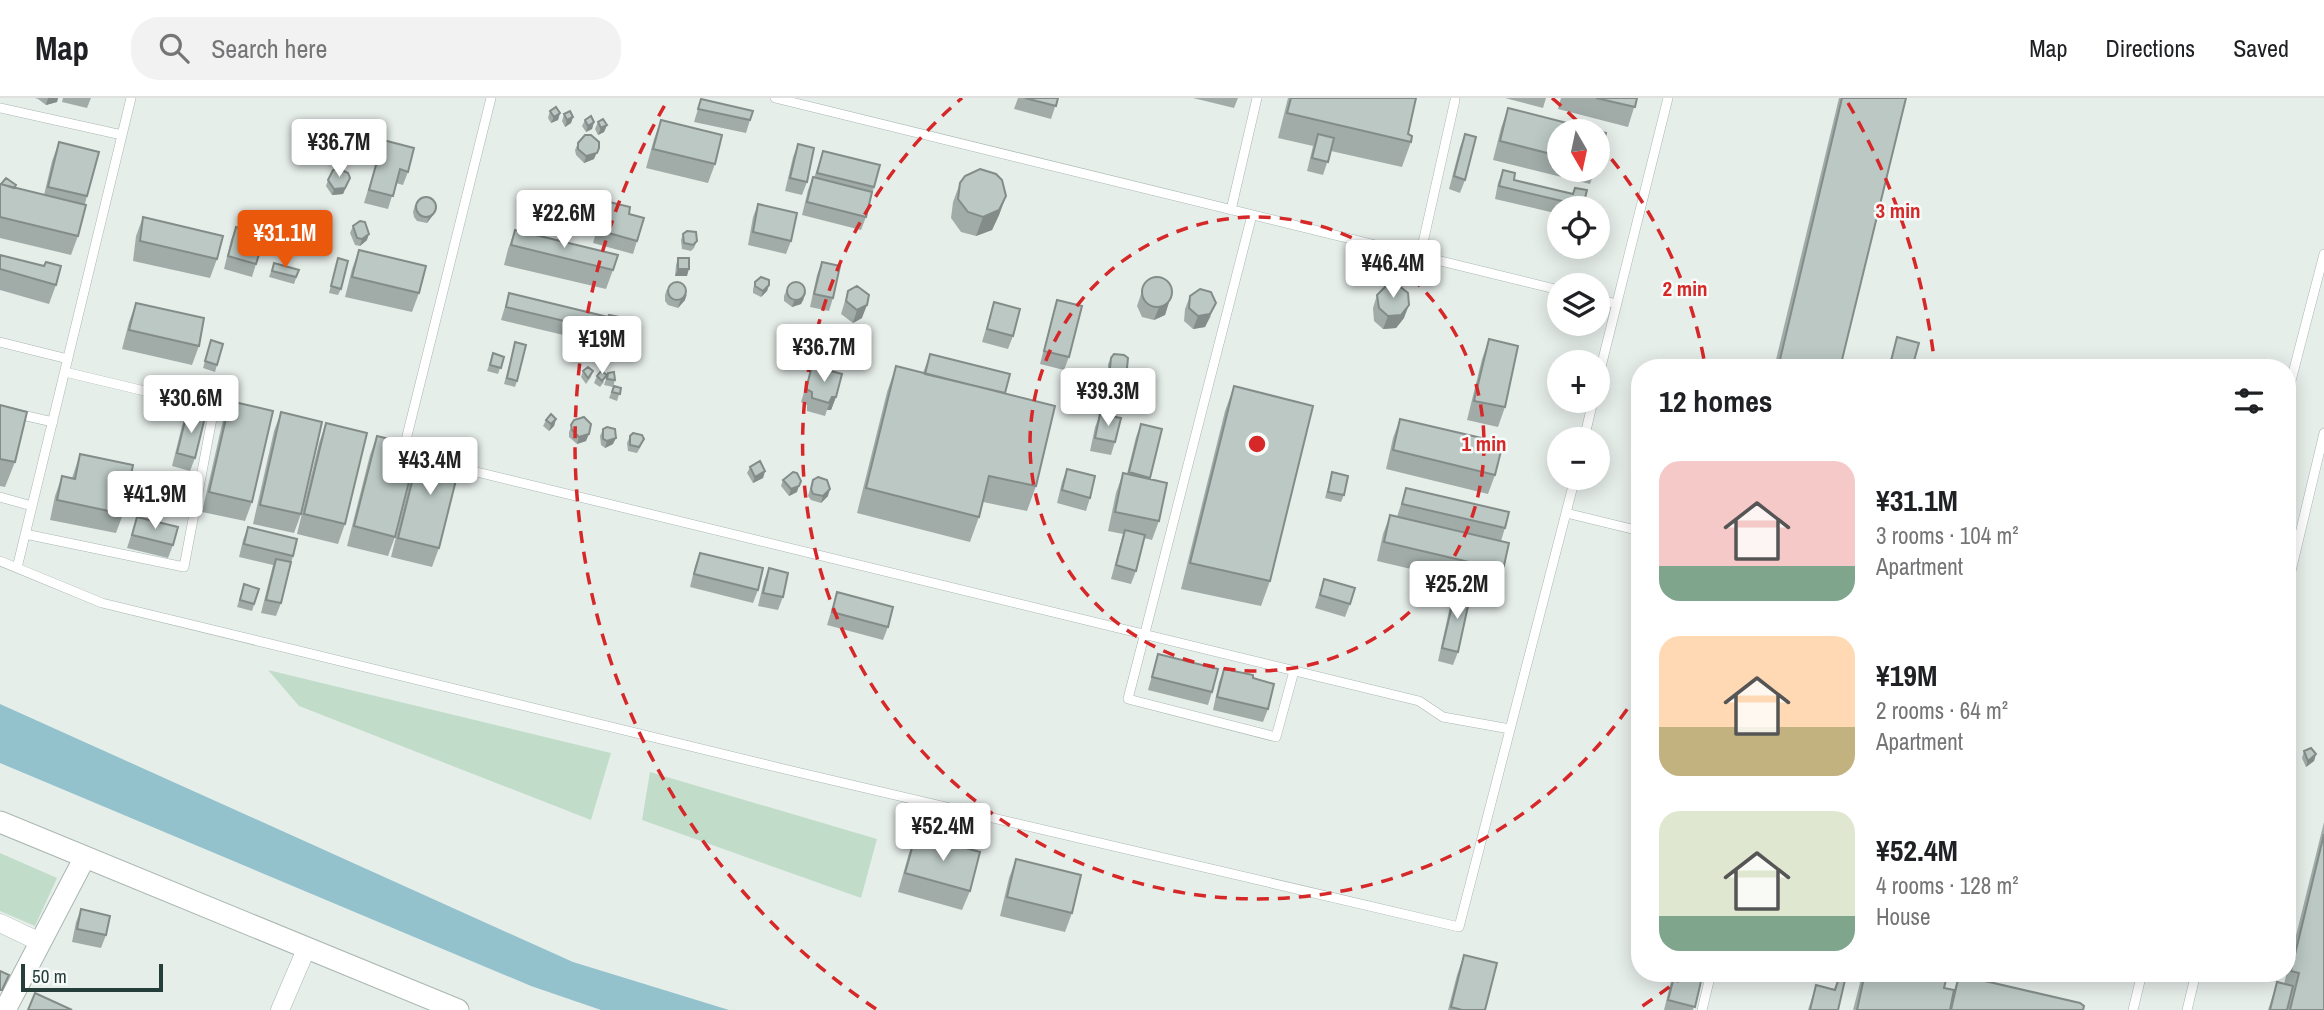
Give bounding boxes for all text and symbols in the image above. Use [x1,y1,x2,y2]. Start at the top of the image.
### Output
search box [131,17,621,80]
text: Map [35,26,89,70]
icon: search [155,29,193,67]
text: Search here [211,31,327,66]
text: Map [2029,32,2067,64]
text: Directions [2105,32,2195,64]
text: Saved [2233,32,2289,64]
north arrow [1547,119,1610,182]
map controls [1547,119,1610,490]
pin: ¥36.7M [282,120,396,179]
text: ¥36.7M [308,126,370,157]
pin: ¥22.6M [507,190,621,250]
button: locate [1547,196,1610,259]
text: 3 min [1876,196,1920,225]
text: ¥22.6M [533,197,595,228]
pin: ¥31.1M [228,211,342,270]
text: ¥31.1M [254,217,316,248]
pin: ¥46.4M [1336,240,1450,300]
text: ¥46.4M [1362,247,1424,278]
button: layers [1547,273,1610,336]
text: 2 min [1663,274,1707,303]
pin: ¥19M [561,316,643,376]
text: ¥19M [578,323,626,354]
pin: ¥36.7M [767,324,881,384]
text: ¥36.7M [793,331,855,362]
button: + [1547,350,1610,413]
pin: ¥39.3M [1051,368,1165,428]
text: ¥39.3M [1077,375,1139,406]
pin: ¥30.6M [134,376,248,435]
text: 12 homes [1659,381,1773,421]
text: ¥30.6M [160,382,222,413]
icon: filters [2230,382,2268,420]
button: − [1547,427,1610,490]
text: 1 min [1462,429,1506,458]
centre of rings [1245,432,1269,456]
pin: ¥43.4M [373,438,487,497]
text: ¥43.4M [399,444,461,475]
pin: ¥41.9M [98,472,212,531]
text: ¥41.9M [124,478,186,509]
text: ¥31.1M [1876,480,1958,520]
icon: home [1715,489,1799,573]
text: 3 rooms · 104 m² [1876,520,2019,551]
text: Apartment [1876,551,1963,582]
pin: ¥25.2M [1400,561,1514,621]
text: ¥25.2M [1426,568,1488,599]
text: ¥19M [1876,655,1938,695]
icon: home [1715,664,1799,748]
text: 2 rooms · 64 m² [1876,695,2008,726]
text: Apartment [1876,726,1963,757]
pin: ¥52.4M [886,804,1000,863]
text: ¥52.4M [912,810,974,841]
text: ¥52.4M [1876,830,1958,870]
icon: home [1715,839,1799,923]
text: 4 rooms · 128 m² [1876,870,2019,901]
text: House [1876,901,1931,932]
scale bar [21,961,163,993]
text: 50 m [32,963,67,989]

